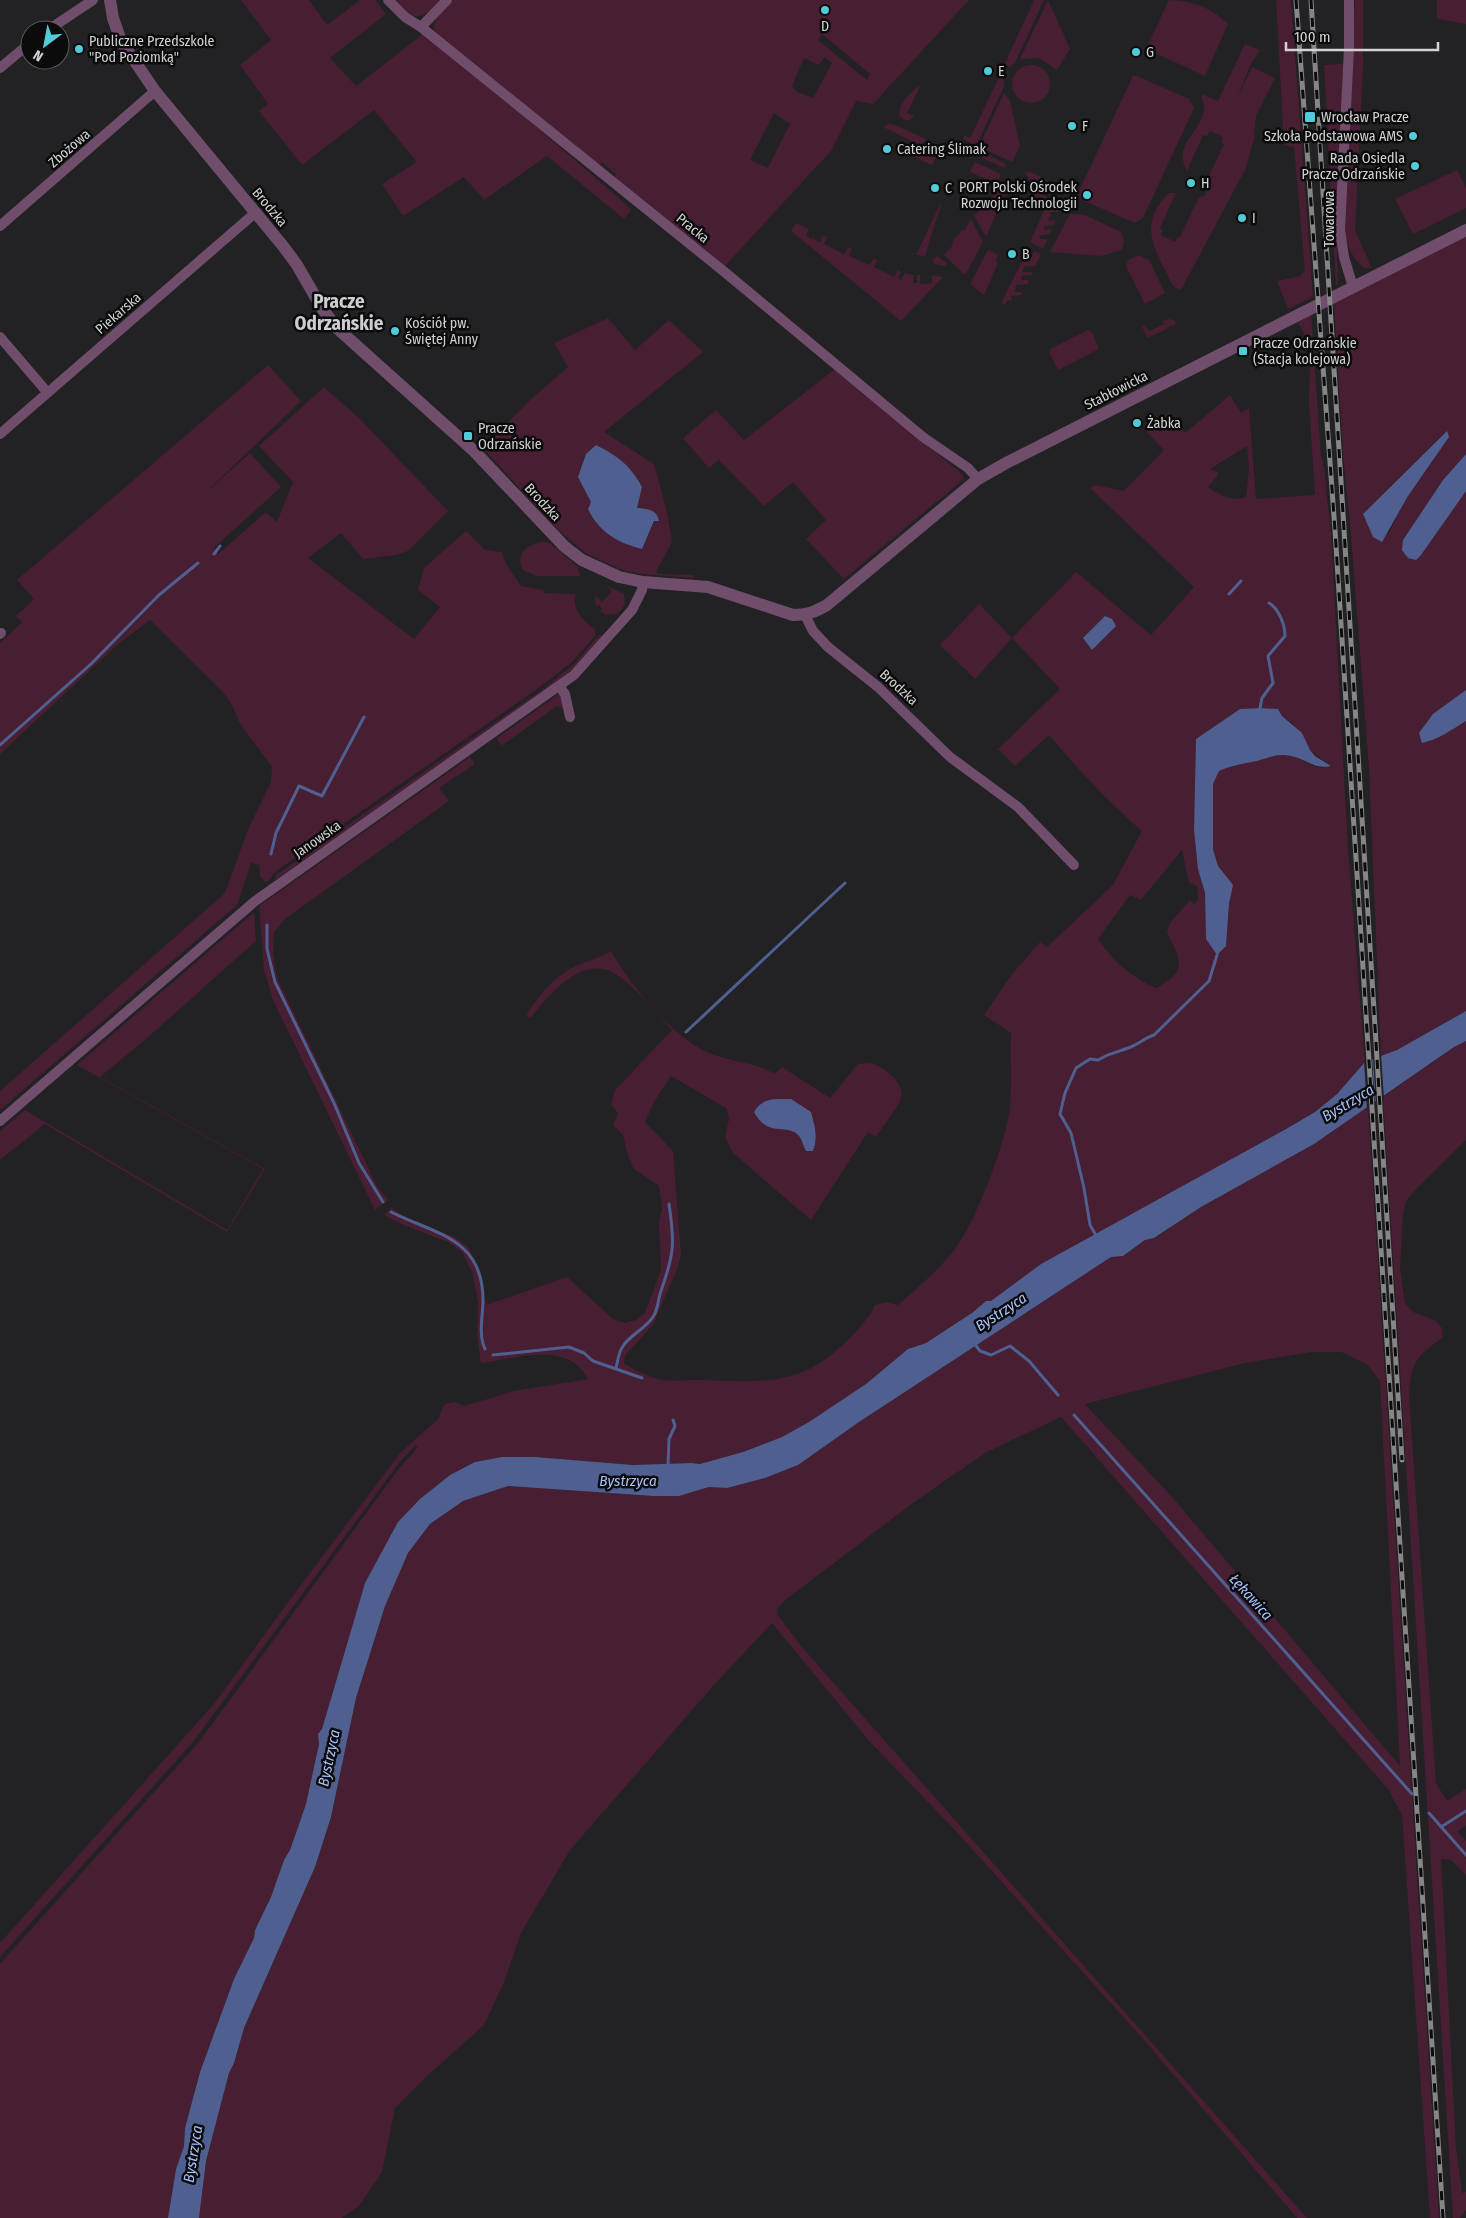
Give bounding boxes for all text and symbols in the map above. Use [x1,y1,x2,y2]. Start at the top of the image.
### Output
marker: D [819,4,831,16]
place label: D [821,18,829,35]
north arrow [20,20,70,70]
scale bar [1286,20,1438,52]
text: 100 m [1294,28,1331,46]
place label: Publiczne Przedszkole "Pod Poziomką" [89,33,215,66]
marker: Publiczne Przedszkole "Pod Poziomką" [73,43,85,55]
place label: G [1146,44,1154,61]
text: N [30,46,46,65]
marker: G [1130,46,1142,58]
place label: E [998,63,1005,80]
marker: E [982,65,994,77]
place label: Wrocław Pracze [1321,109,1409,126]
marker: Wrocław Pracze [1303,110,1317,124]
place label: F [1082,118,1088,135]
marker: F [1066,120,1078,132]
street label: Zbożowa [45,125,94,171]
place label: Szkoła Podstawowa AMS [1264,128,1403,145]
marker: Szkoła Podstawowa AMS [1407,130,1419,142]
place label: Catering Ślimak [897,140,987,158]
marker: Catering Ślimak [881,143,893,155]
place label: Rada Osiedla Pracze Odrzańskie [1301,150,1405,183]
marker: Rada Osiedla Pracze Odrzańskie [1409,160,1421,172]
place label: H [1201,175,1209,192]
marker: H [1185,177,1197,189]
place label: PORT Polski Ośrodek Rozwoju Technologii [959,179,1077,212]
place label: C [945,180,952,197]
marker: C [929,182,941,194]
street label: Brodzka [248,184,291,230]
marker: PORT Polski Ośrodek Rozwoju Technologii [1081,189,1093,201]
street label: Towarowa [1321,191,1338,247]
street label: Pracka [673,210,713,247]
place label: I [1252,210,1256,227]
marker: I [1236,212,1248,224]
place label: B [1022,246,1030,263]
marker: B [1006,248,1018,260]
street label: Piekarska [92,289,145,338]
district label: Pracze Odrzańskie [295,290,384,335]
place label: Kościół pw. Świętej Anny [405,315,479,348]
marker: Kościół pw. Świętej Anny [389,325,401,337]
place label: Pracze Odrzańskie (Stacja kolejowa) [1253,335,1357,368]
marker: Pracze Odrzańskie (Stacja kolejowa) [1237,345,1249,357]
street label: Stabłowicka [1082,367,1151,414]
place label: Żabka [1147,415,1181,432]
marker: Żabka [1131,417,1143,429]
place label: Pracze Odrzańskie [478,420,542,453]
marker: Pracze Odrzańskie [462,430,474,442]
street label: Brodzka [521,480,565,525]
street label: Brodzka [876,666,921,709]
street label: Janowska [290,817,344,862]
water label: Bystrzyca [1319,1080,1377,1126]
water label: Bystrzyca [972,1289,1030,1335]
water label: Bystrzyca [599,1472,657,1490]
water label: Łękawica [1226,1570,1277,1624]
water label: Bystrzyca [314,1728,344,1788]
water label: Bystrzyca [180,2124,206,2184]

